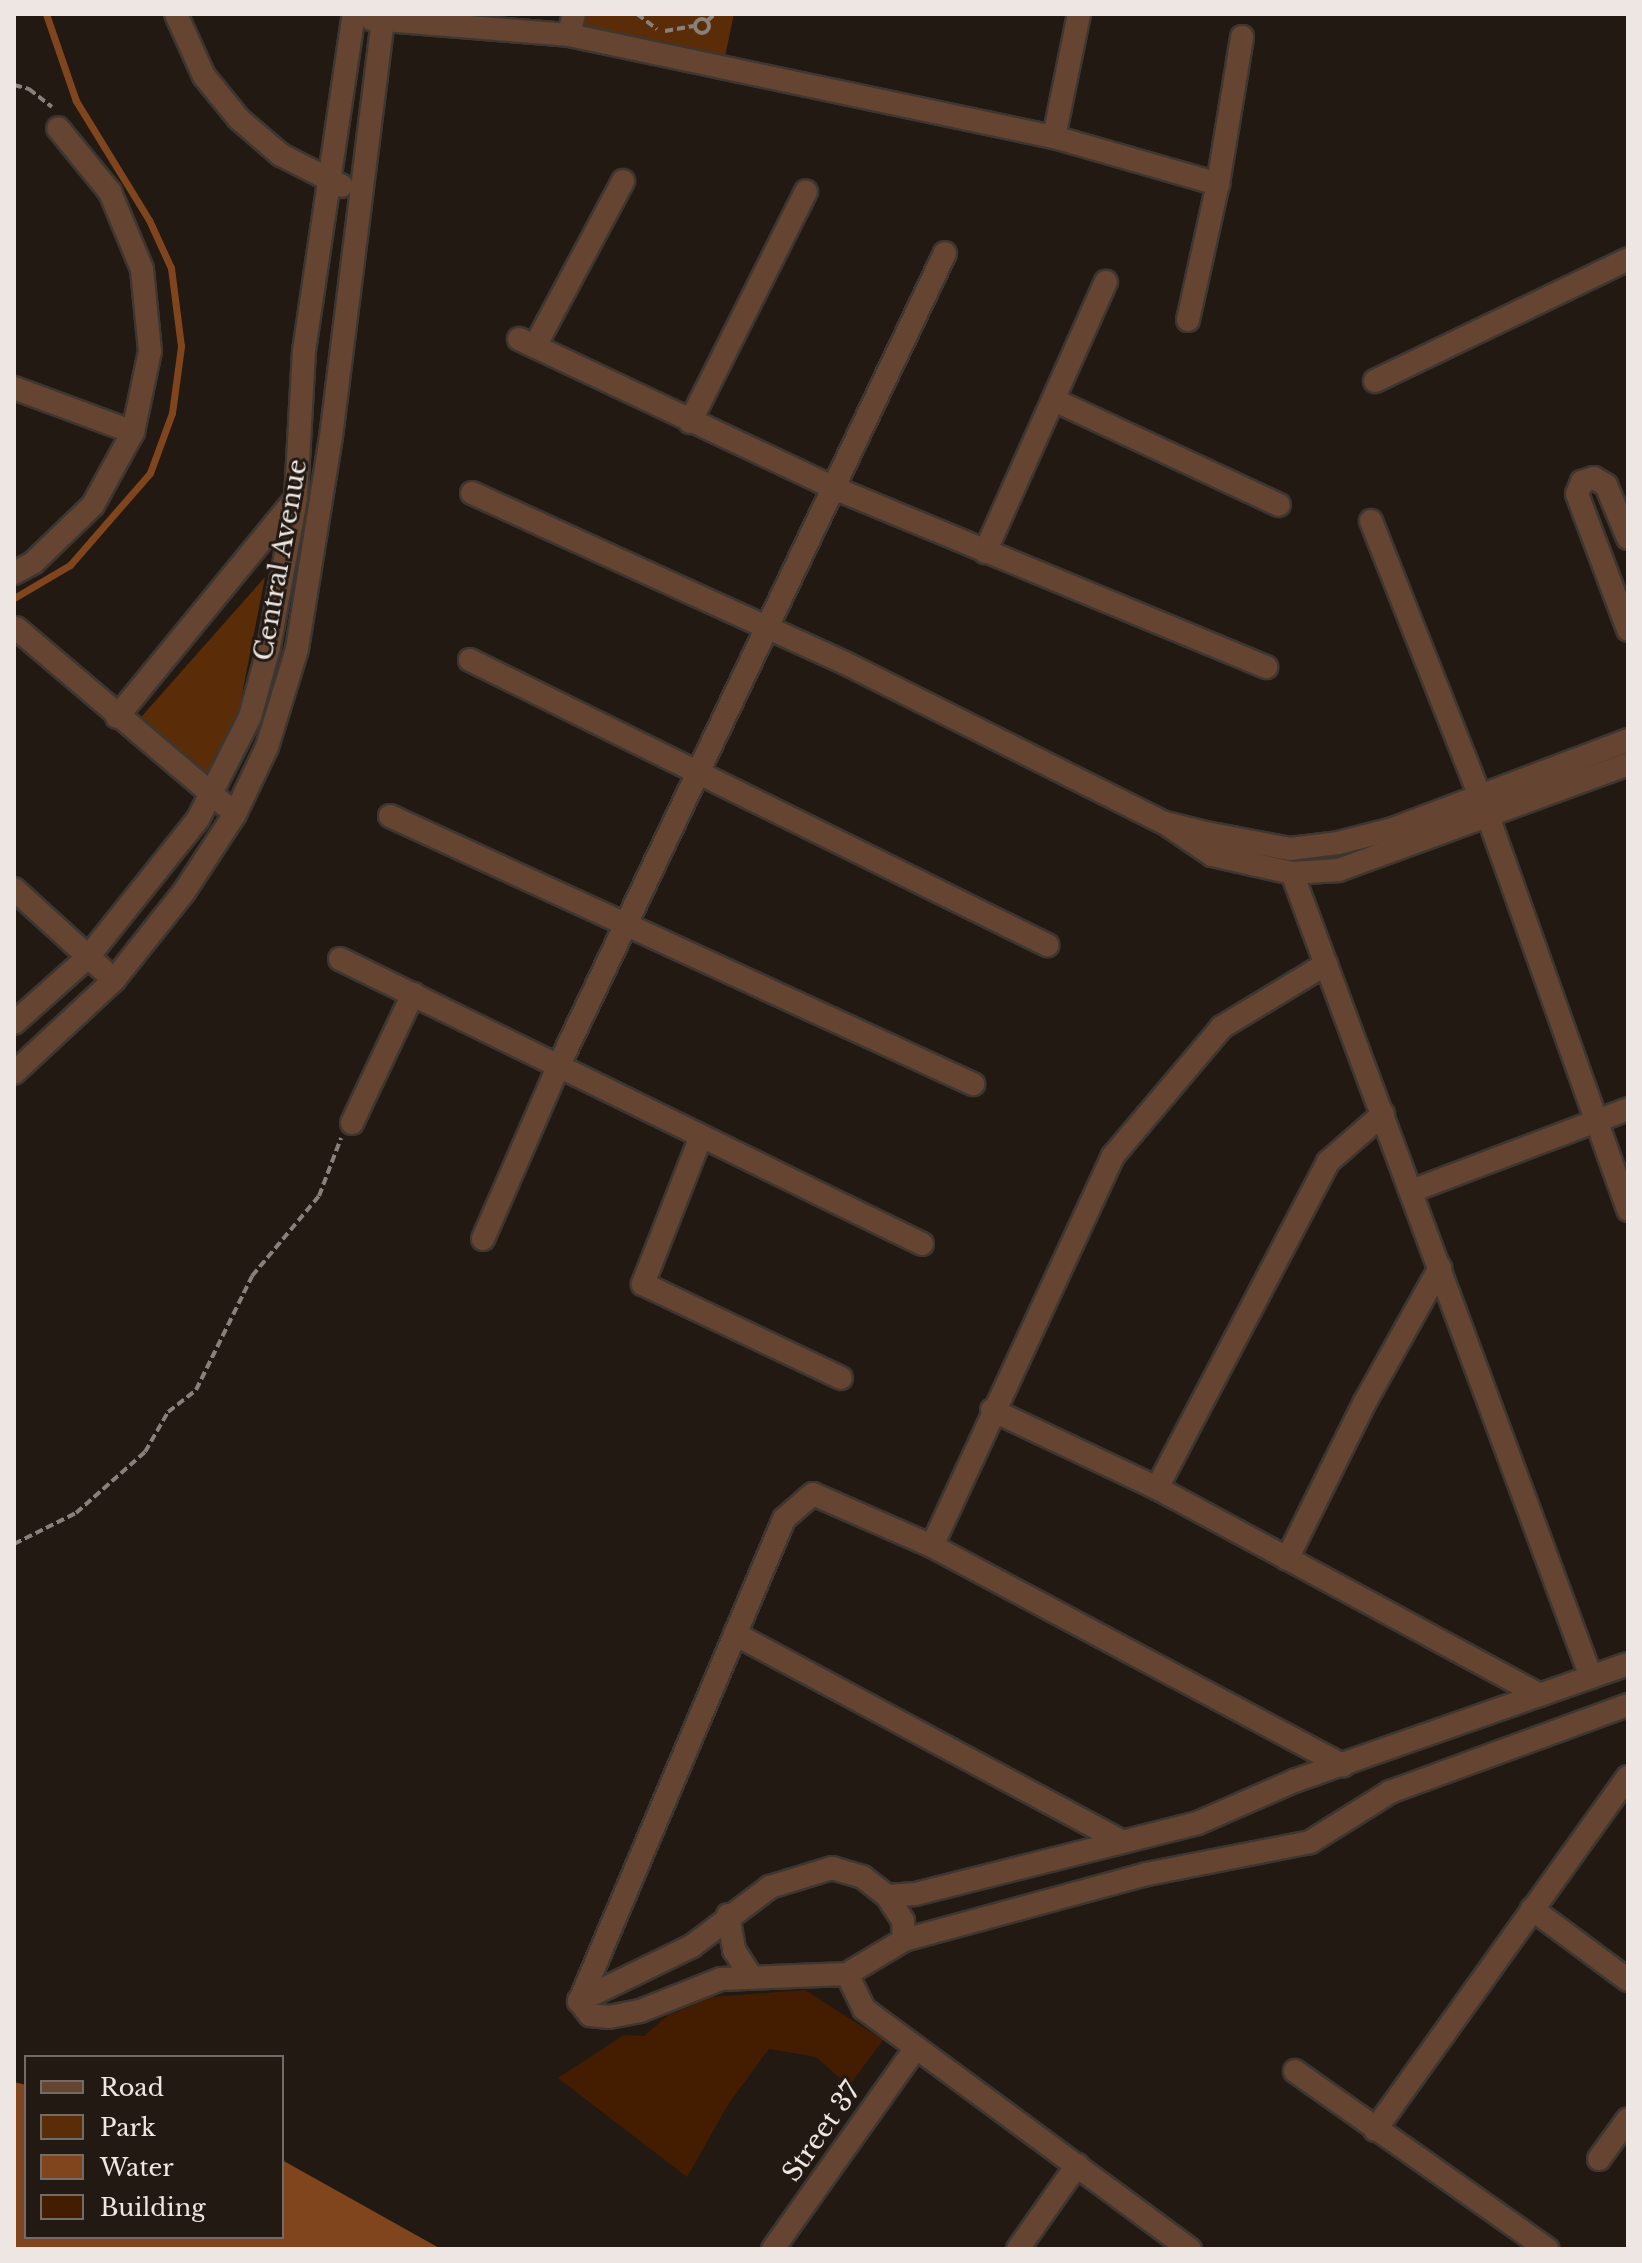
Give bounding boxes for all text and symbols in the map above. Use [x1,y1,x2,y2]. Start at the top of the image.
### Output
street label: Central Avenue [248,456,314,664]
legend [24,2055,284,2239]
text: Road [100,2073,164,2102]
street label: Street 37 [776,2076,868,2188]
text: Park [100,2113,156,2142]
text: Water [100,2153,174,2182]
text: Building [100,2193,206,2222]

